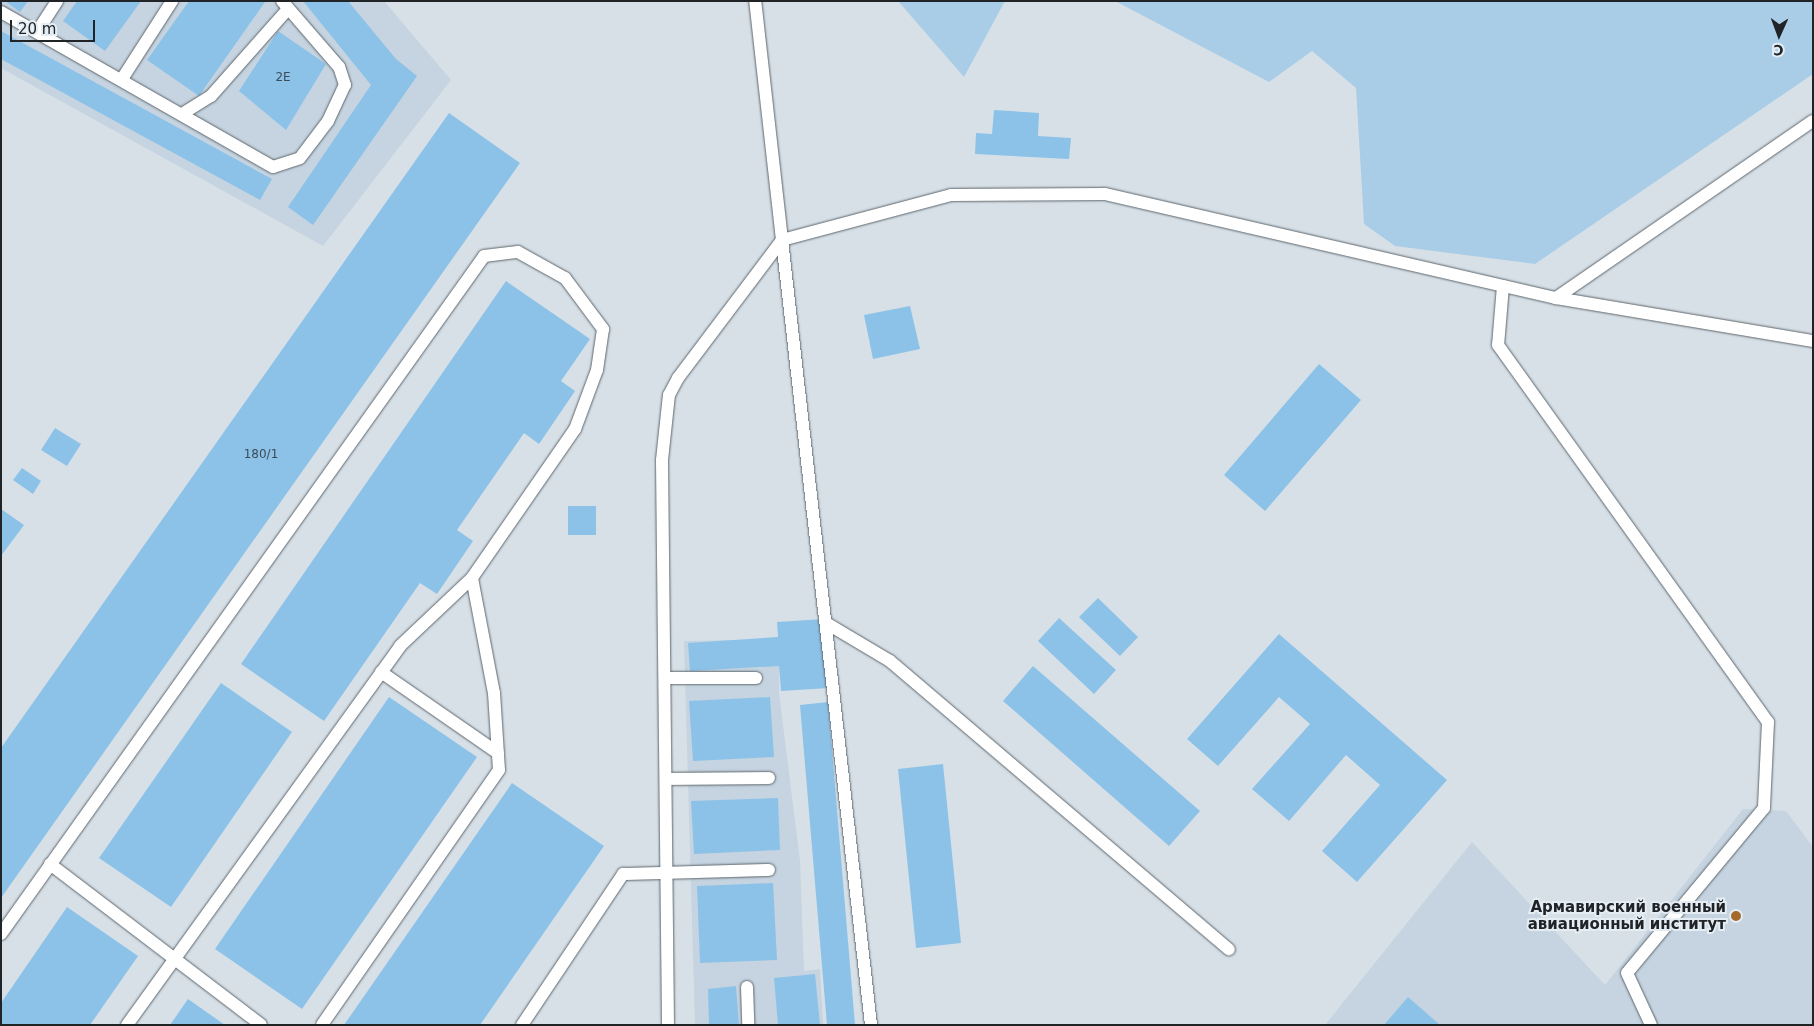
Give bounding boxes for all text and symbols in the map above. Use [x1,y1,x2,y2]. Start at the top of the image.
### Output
scale bar [12,10,98,42]
north arrow [1754,10,1804,60]
text: 20 m [18,20,56,38]
text: С [1773,42,1784,58]
house number: 2Е [275,71,291,85]
house number: 180/1 [244,448,278,462]
place label: Армавирский военный авиационный институт [1528,898,1726,933]
marker: Армавирский военный авиационный институт [1730,910,1742,922]

